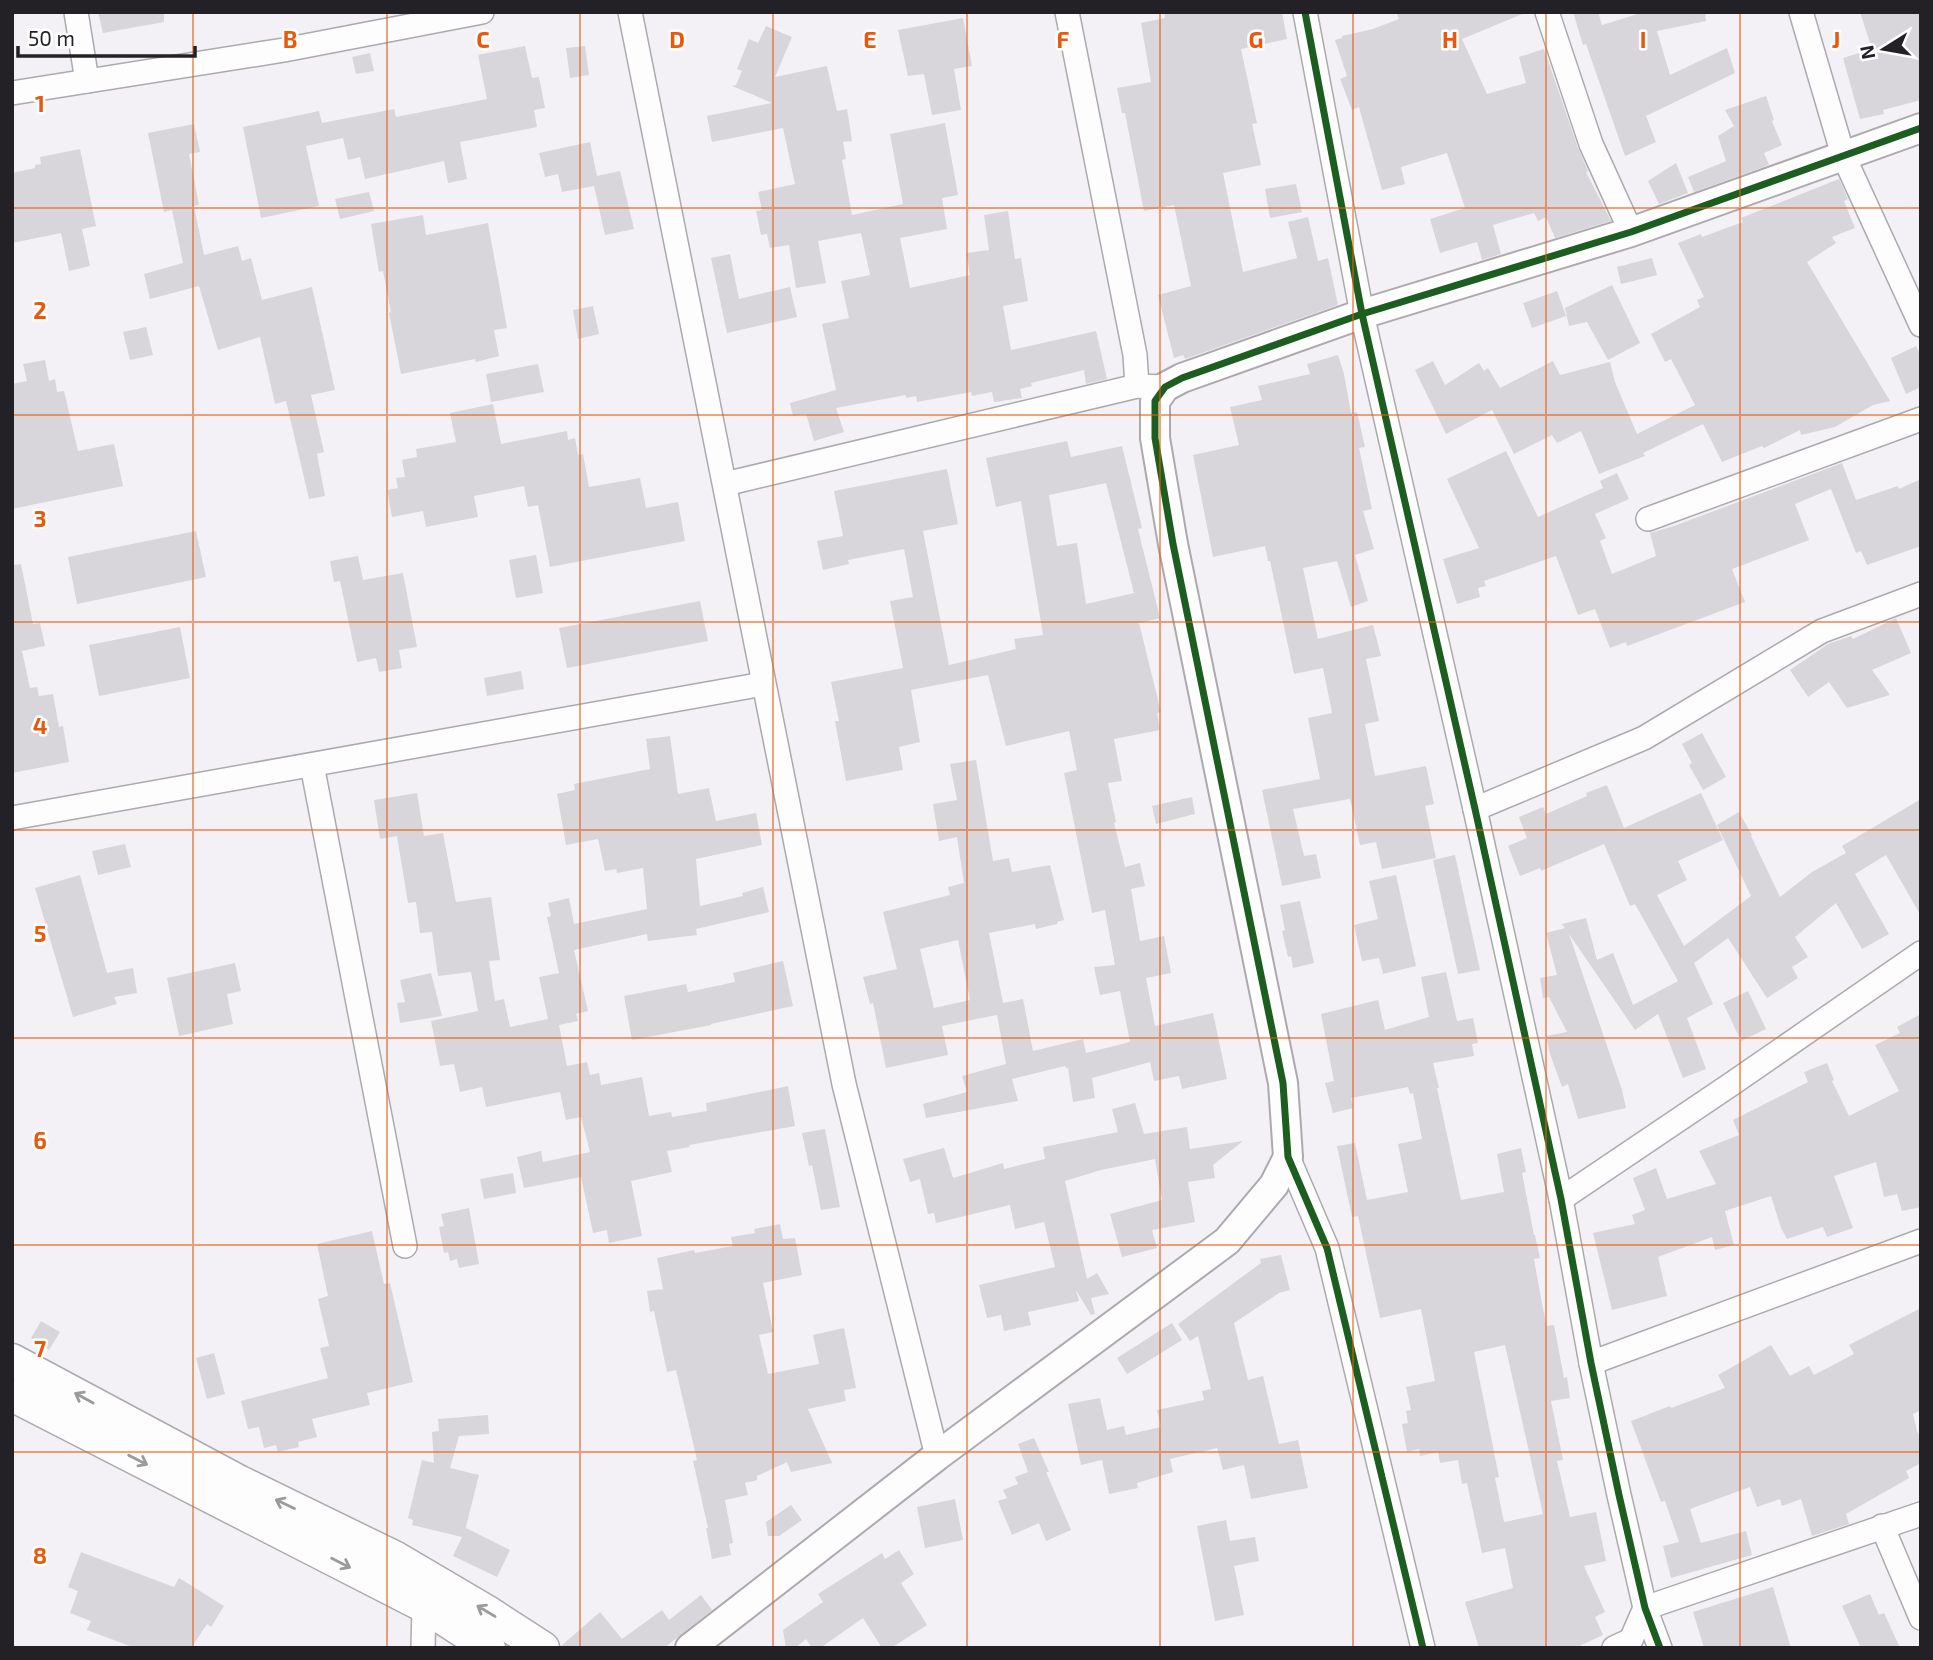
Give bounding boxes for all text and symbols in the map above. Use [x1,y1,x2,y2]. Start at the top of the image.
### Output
scale bar [18,14,194,58]
north arrow [1849,14,1919,84]
text: 50 m [28,25,75,50]
text: B [283,25,297,53]
text: C [476,25,490,53]
text: D [669,25,685,53]
text: E [863,25,877,53]
text: F [1057,25,1070,53]
text: G [1249,25,1263,53]
text: H [1442,25,1458,53]
text: I [1640,25,1646,53]
text: J [1832,25,1840,53]
text: N [1854,43,1879,61]
text: 1 [35,89,45,117]
text: 2 [33,296,47,324]
text: 3 [33,504,47,532]
text: 4 [33,711,47,739]
text: 5 [34,919,46,947]
text: 6 [33,1126,47,1154]
text: 7 [34,1334,46,1362]
one-way arrow [74,1390,95,1404]
one-way arrow [127,1453,148,1467]
one-way arrow [275,1497,296,1511]
text: 8 [33,1541,47,1569]
one-way arrow [330,1557,351,1571]
one-way arrow [476,1604,496,1618]

